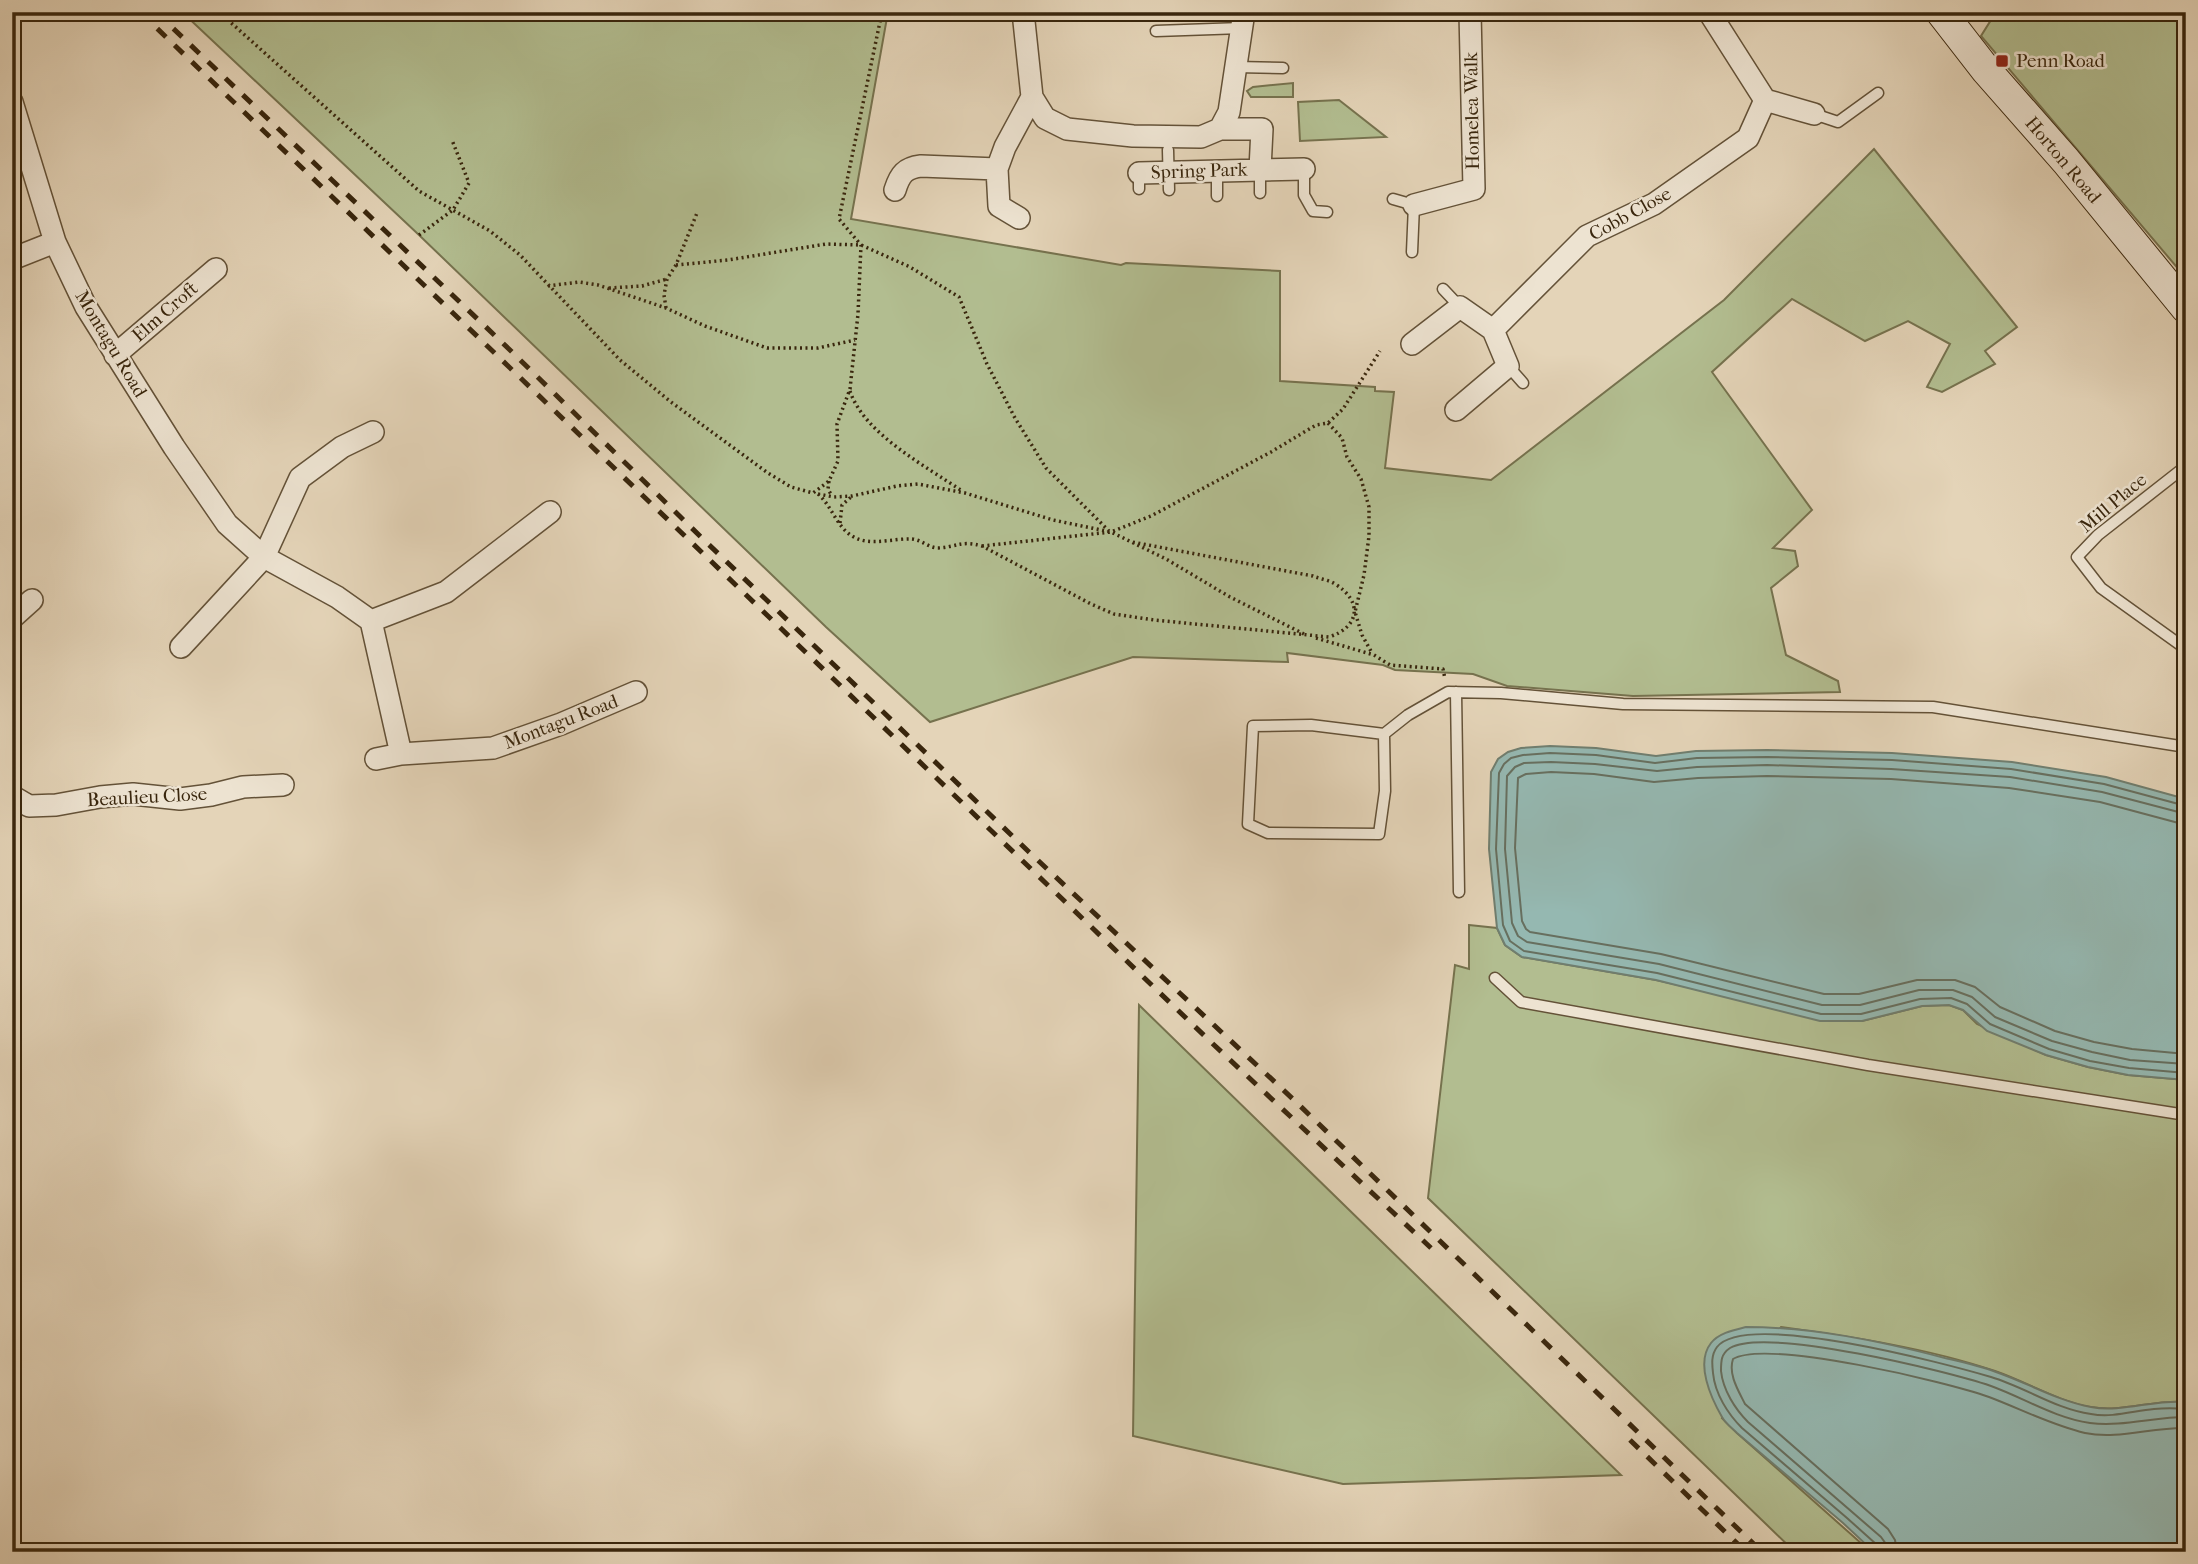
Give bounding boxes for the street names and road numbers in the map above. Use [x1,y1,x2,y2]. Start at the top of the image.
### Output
street label: Homelea Walk [1460,52,1484,170]
street label: Horton Road [2020,112,2106,208]
street label: Spring Park [1150,158,1248,184]
street label: Cobb Close [1585,183,1675,245]
street label: Elm Croft [128,277,203,347]
street label: Montagu Road [70,287,152,402]
street label: Mill Place [2075,469,2151,537]
street label: Montagu Road [501,690,622,754]
street label: Beaulieu Close [86,783,208,811]

